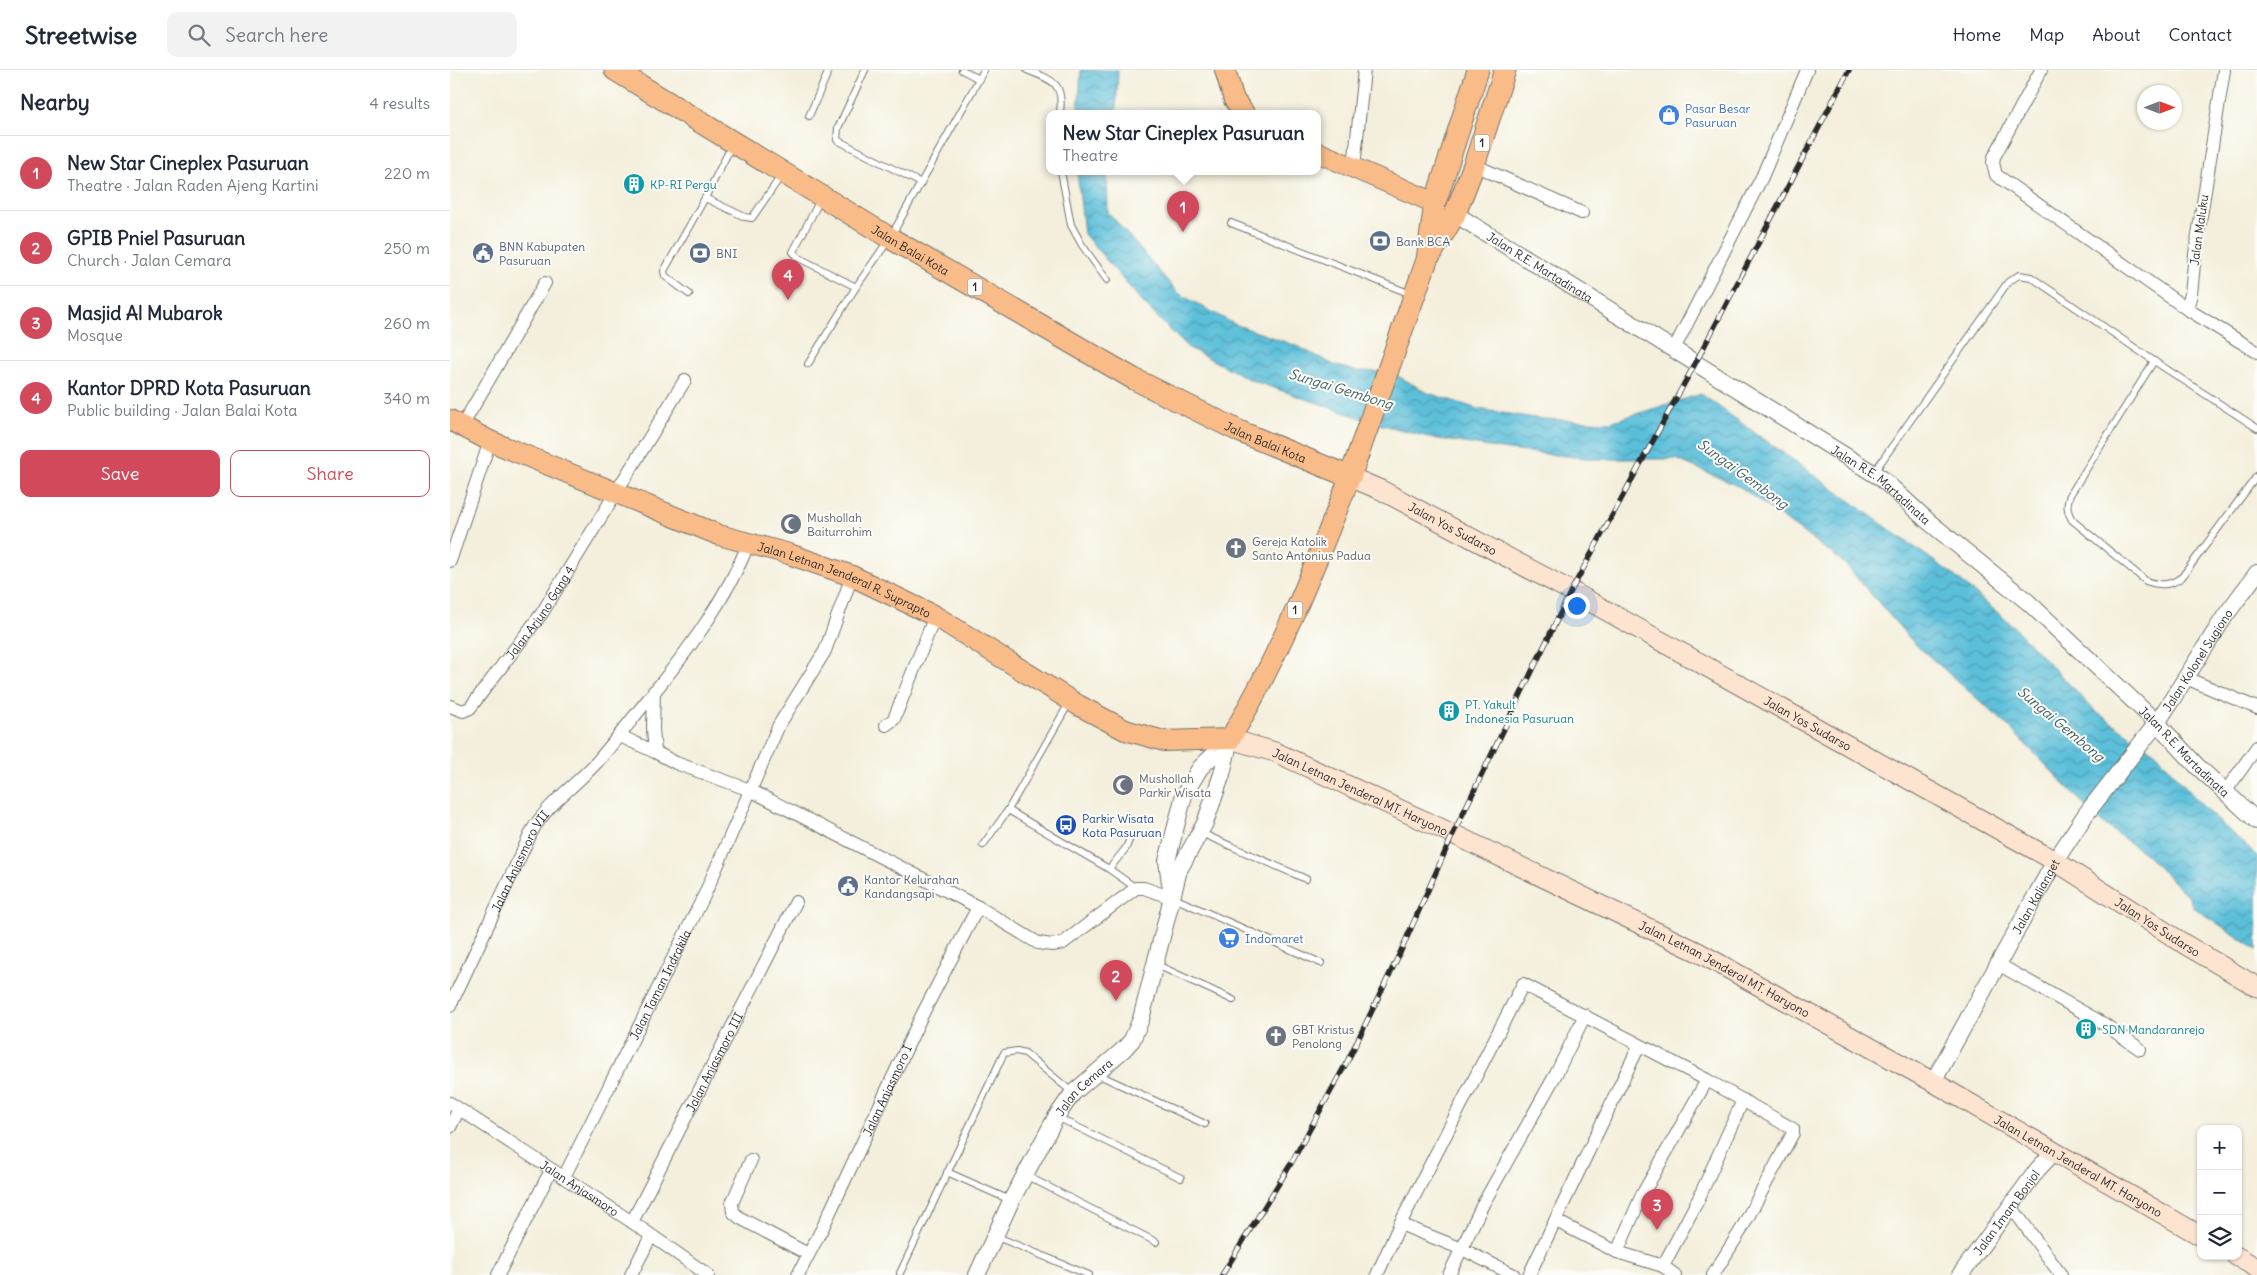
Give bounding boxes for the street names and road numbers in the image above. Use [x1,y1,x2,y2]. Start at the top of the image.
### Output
road number: 1 [1474,134,1490,152]
street label: Jalan Maluku [2187,194,2211,266]
street label: Jalan Balai Kota [869,221,952,278]
street label: Jalan R.E. Martadinata [1484,228,1596,305]
road number: 1 [968,278,982,296]
street label: Jalan Balai Kota [1222,418,1309,466]
street label: Jalan R.E. Martadinata [1829,442,1934,527]
street label: Jalan Yos Sudarso [1406,499,1500,558]
street label: Jalan Letnan Jenderal R. Suprapto [756,538,934,621]
street label: Jalan Arjuno Gang 4 [502,563,577,662]
road number: 1 [1288,602,1302,618]
street label: Jalan Kolonel Sugiono [2159,606,2235,714]
street label: Jalan Yos Sudarso [1761,693,1854,754]
street label: Jalan R.E. Martadinata [2136,703,2233,800]
street label: Jalan Letnan Jenderal MT. Haryono [1270,745,1451,838]
street label: Jalan Anjasmoro VII [488,807,551,914]
street label: Jalan Kalianget [2009,856,2062,936]
street label: Jalan Yos Sudarso [2112,894,2203,959]
street label: Jalan Letnan Jenderal MT. Haryono [1637,917,1813,1020]
street label: Jalan Taman Indrakila [626,927,694,1042]
street label: Jalan Anjasmoro III [682,1010,746,1114]
street label: Jalan Anjasmoro I [859,1042,915,1138]
street label: Jalan Cemara [1052,1055,1116,1118]
street label: Jalan Letnan Jenderal MT. Haryono [1992,1111,2165,1220]
street label: Jalan Anjasmoro [538,1157,622,1219]
street label: Jalan Imam Bonjol [1970,1167,2042,1258]

